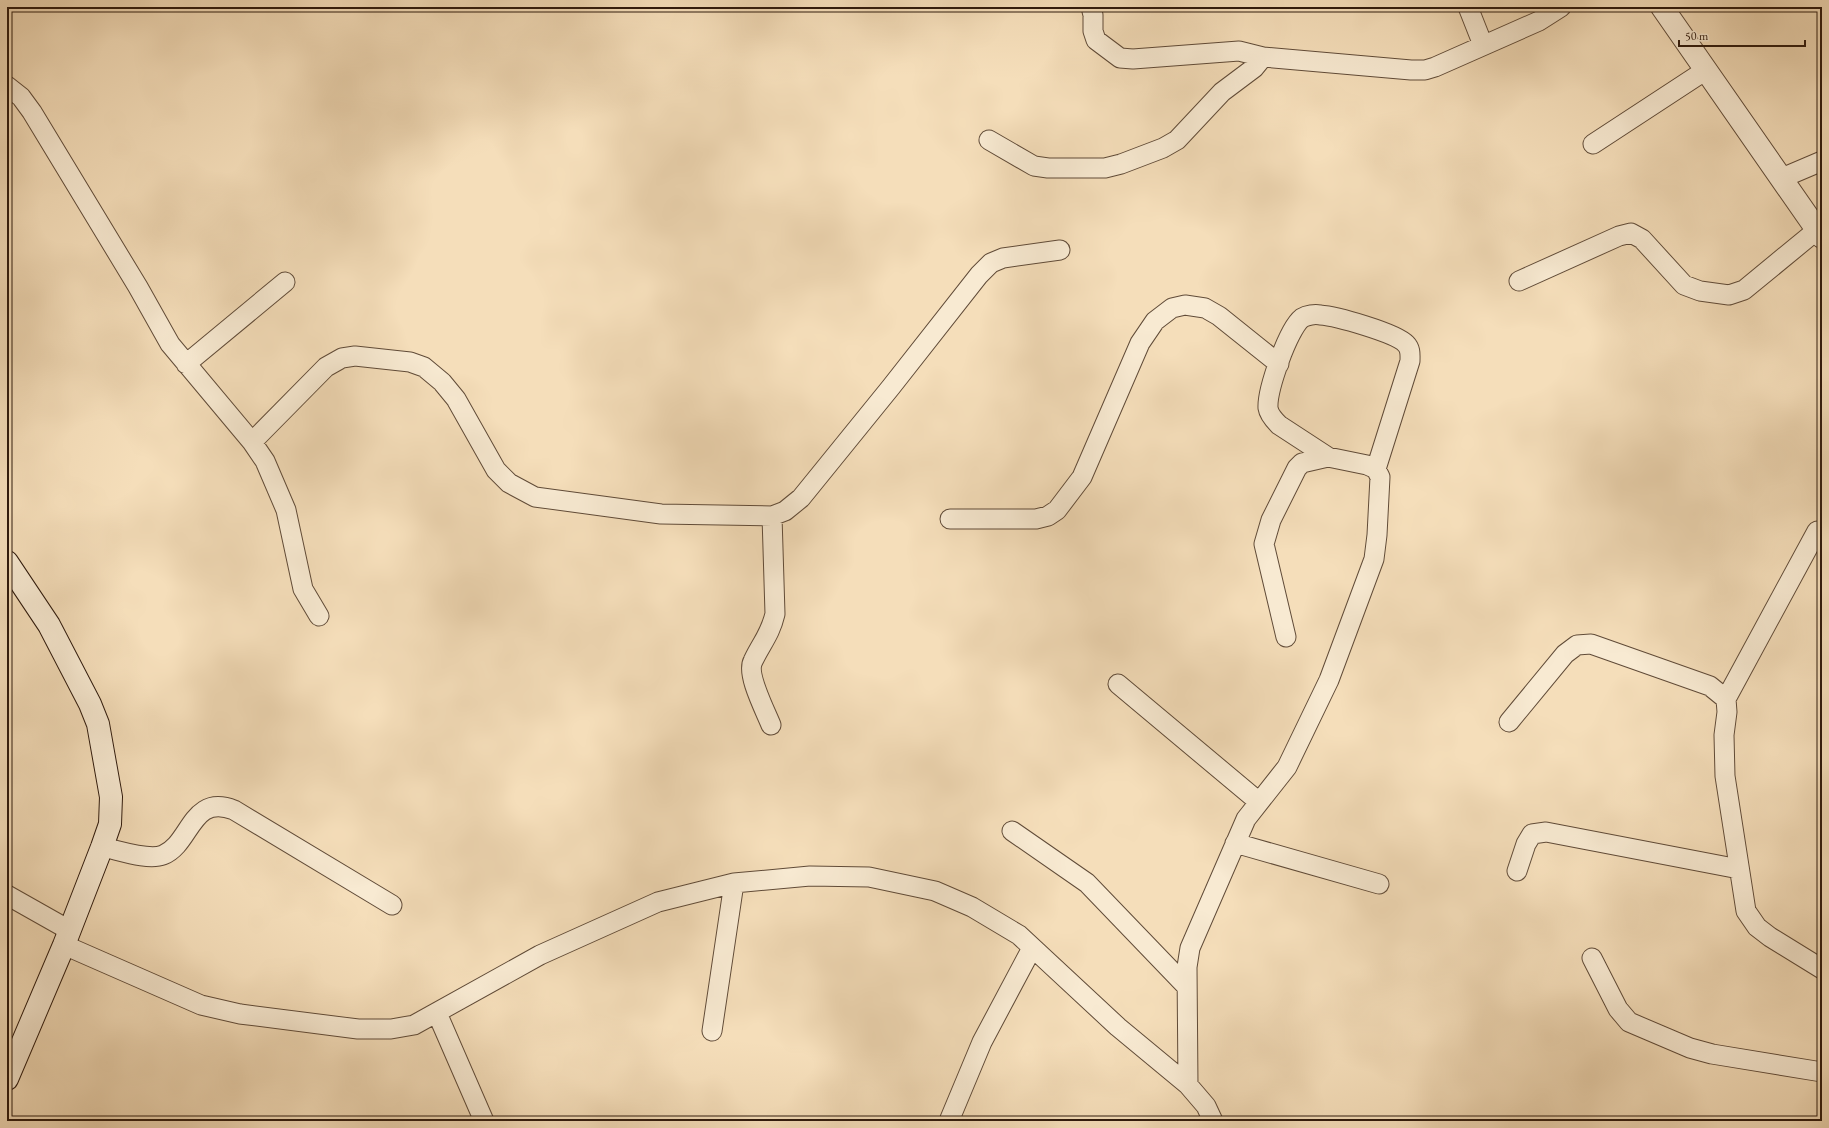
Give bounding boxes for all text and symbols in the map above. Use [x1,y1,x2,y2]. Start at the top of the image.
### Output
scale bar [1679,22,1805,48]
text: 50 m [1685,28,1709,44]

